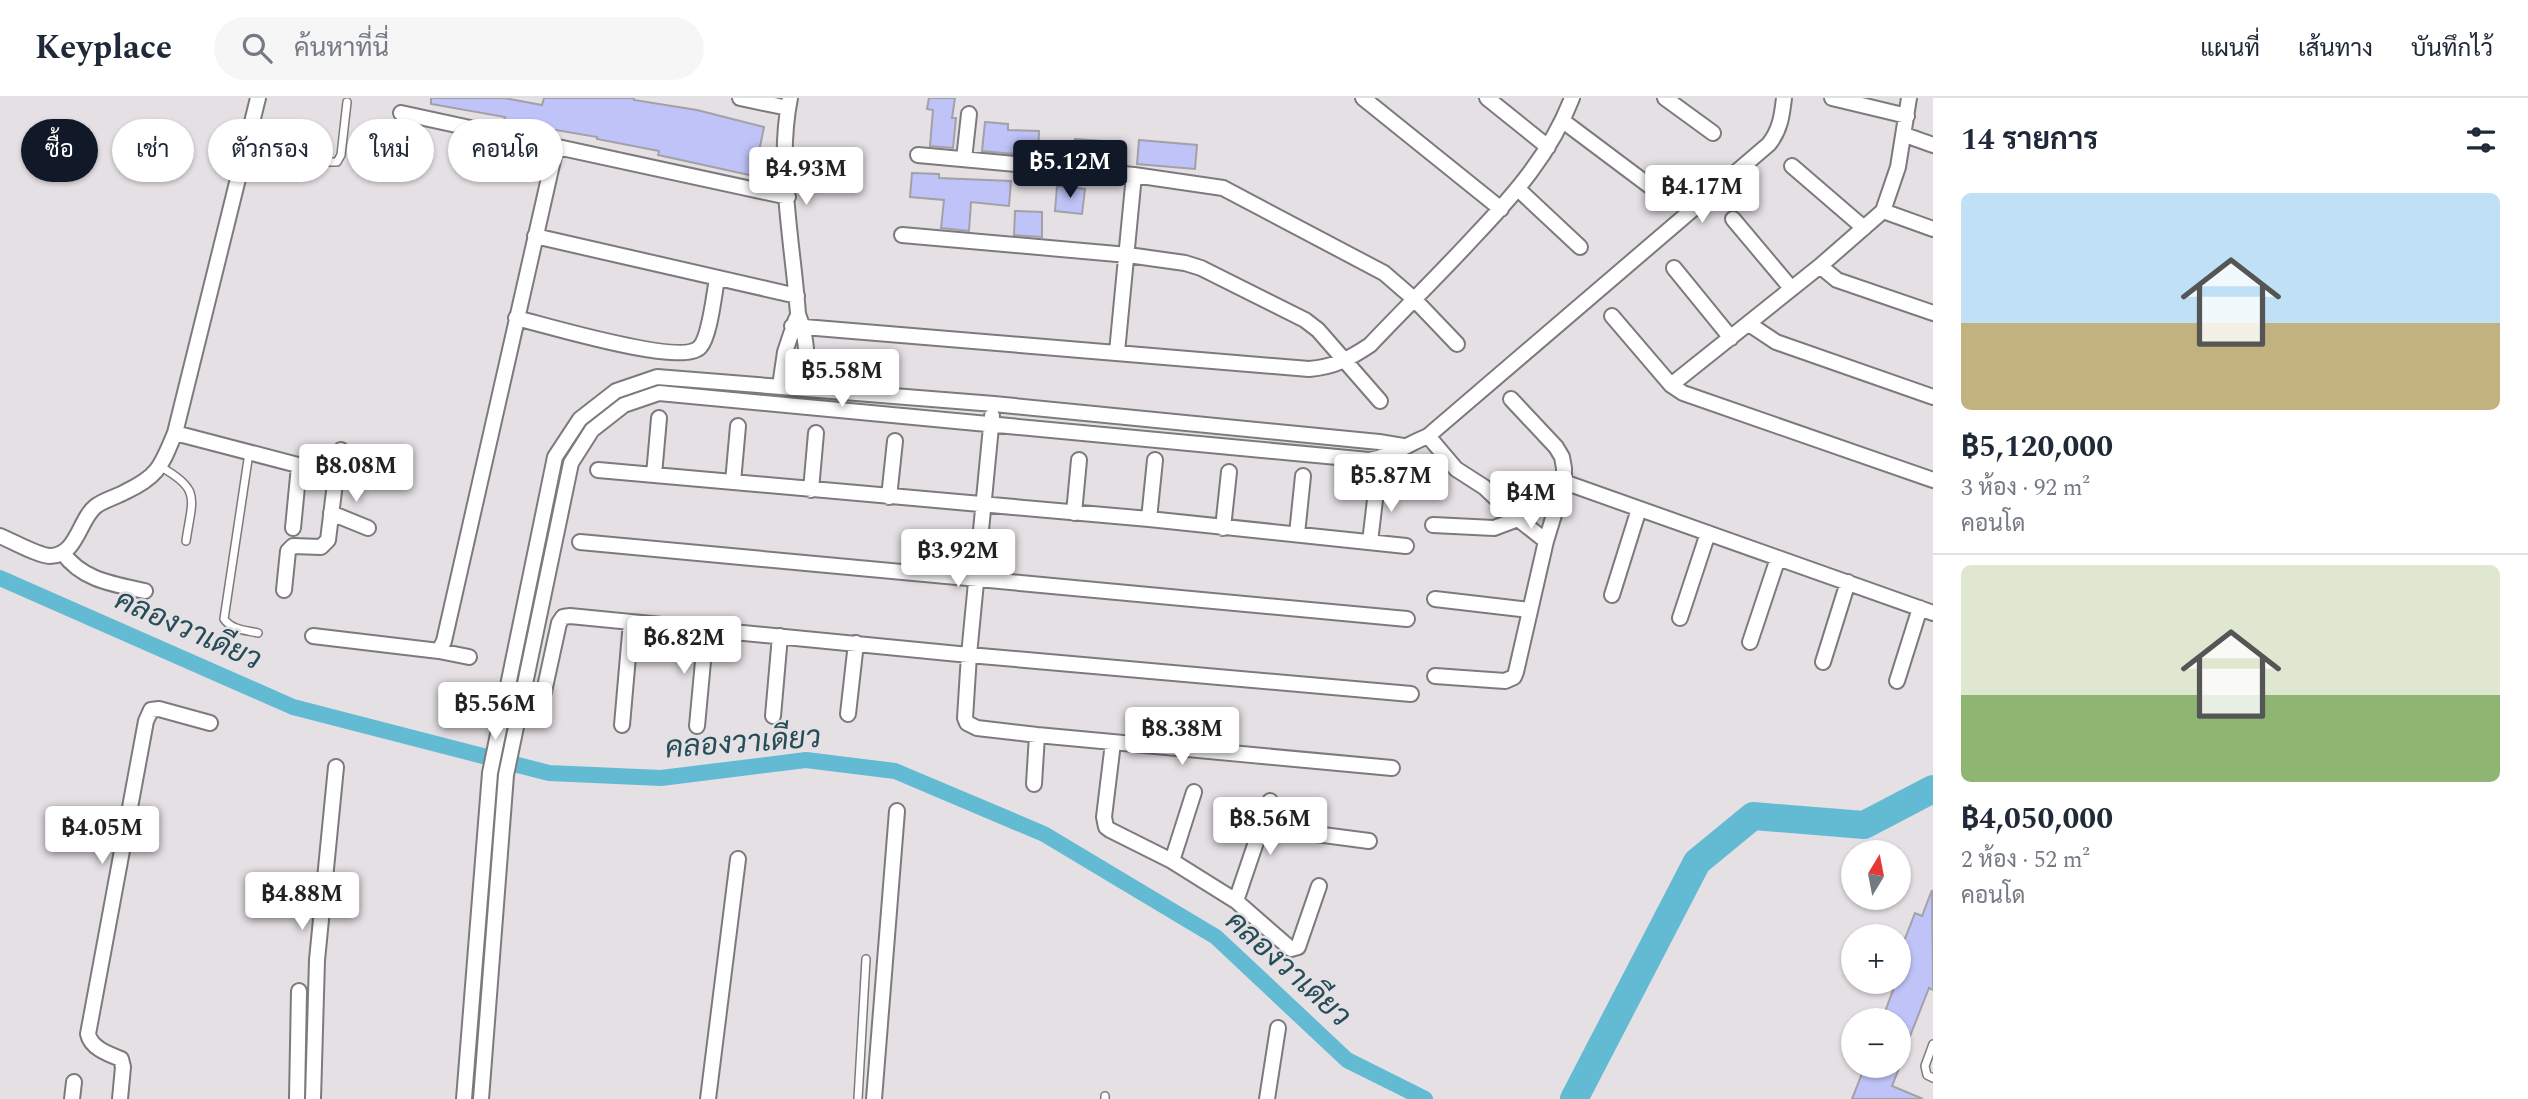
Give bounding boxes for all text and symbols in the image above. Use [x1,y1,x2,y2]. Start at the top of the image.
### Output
search box [214,17,704,80]
text: Keyplace [35,23,172,73]
text: ค้นหาที่นี่ [294,28,389,68]
icon: search [238,29,276,67]
text: แผนที่ [2200,31,2260,67]
text: เส้นทาง [2298,31,2373,67]
text: บันทึกไว้ [2411,31,2493,67]
text: 14 รายการ [1961,117,2098,163]
chip: ซื้อ [21,119,98,182]
chip: เช่า [112,119,194,182]
chip: ตัวกรอง [208,119,333,182]
chip: ใหม่ [347,119,434,182]
chip: คอนโด [448,119,563,182]
icon: filters [2462,121,2500,159]
pin: ฿5.12M [1013,140,1127,200]
text: ฿5.12M [1029,145,1111,180]
pin: ฿4.93M [749,148,863,207]
text: ฿4.93M [765,152,847,187]
pin: ฿4.17M [1645,166,1759,225]
text: ฿4.17M [1661,170,1743,205]
icon: home [2168,239,2294,365]
pin: ฿5.58M [785,350,899,409]
text: ฿5.58M [801,354,883,389]
text: ฿5,120,000 [1961,424,2113,470]
pin: ฿8.08M [299,444,413,504]
text: ฿8.08M [315,449,397,484]
pin: ฿5.87M [1334,454,1448,514]
text: ฿5.87M [1350,459,1432,494]
text: 3 ห้อง · 92 m² [1961,471,2090,506]
pin: ฿4M [1497,472,1565,531]
text: ฿4M [1506,476,1556,511]
text: คอนโด [1961,507,2025,542]
pin: ฿3.92M [901,530,1015,589]
text: ฿3.92M [917,534,999,569]
water label: คลองวาเดียว [107,577,269,683]
icon: home [2168,611,2294,737]
pin: ฿6.82M [627,616,741,676]
text: ฿6.82M [643,621,725,656]
pin: ฿5.56M [438,682,552,742]
text: ฿5.56M [454,687,536,722]
pin: ฿8.38M [1125,708,1239,767]
text: ฿8.38M [1141,712,1223,747]
water label: คลองวาเดียว [663,715,823,771]
text: ฿4,050,000 [1961,796,2113,842]
pin: ฿8.56M [1213,798,1327,857]
text: ฿8.56M [1229,802,1311,837]
pin: ฿4.05M [45,806,159,866]
text: ฿4.05M [61,811,143,846]
north arrow [1841,840,1911,910]
map controls [1841,840,1911,1078]
text: 2 ห้อง · 52 m² [1961,843,2090,878]
pin: ฿4.88M [245,872,359,932]
text: ฿4.88M [261,877,343,912]
text: คอนโด [1961,879,2025,914]
water label: คลองวาเดียว [1215,900,1361,1038]
button: + [1841,924,1911,994]
button: − [1841,1008,1911,1078]

